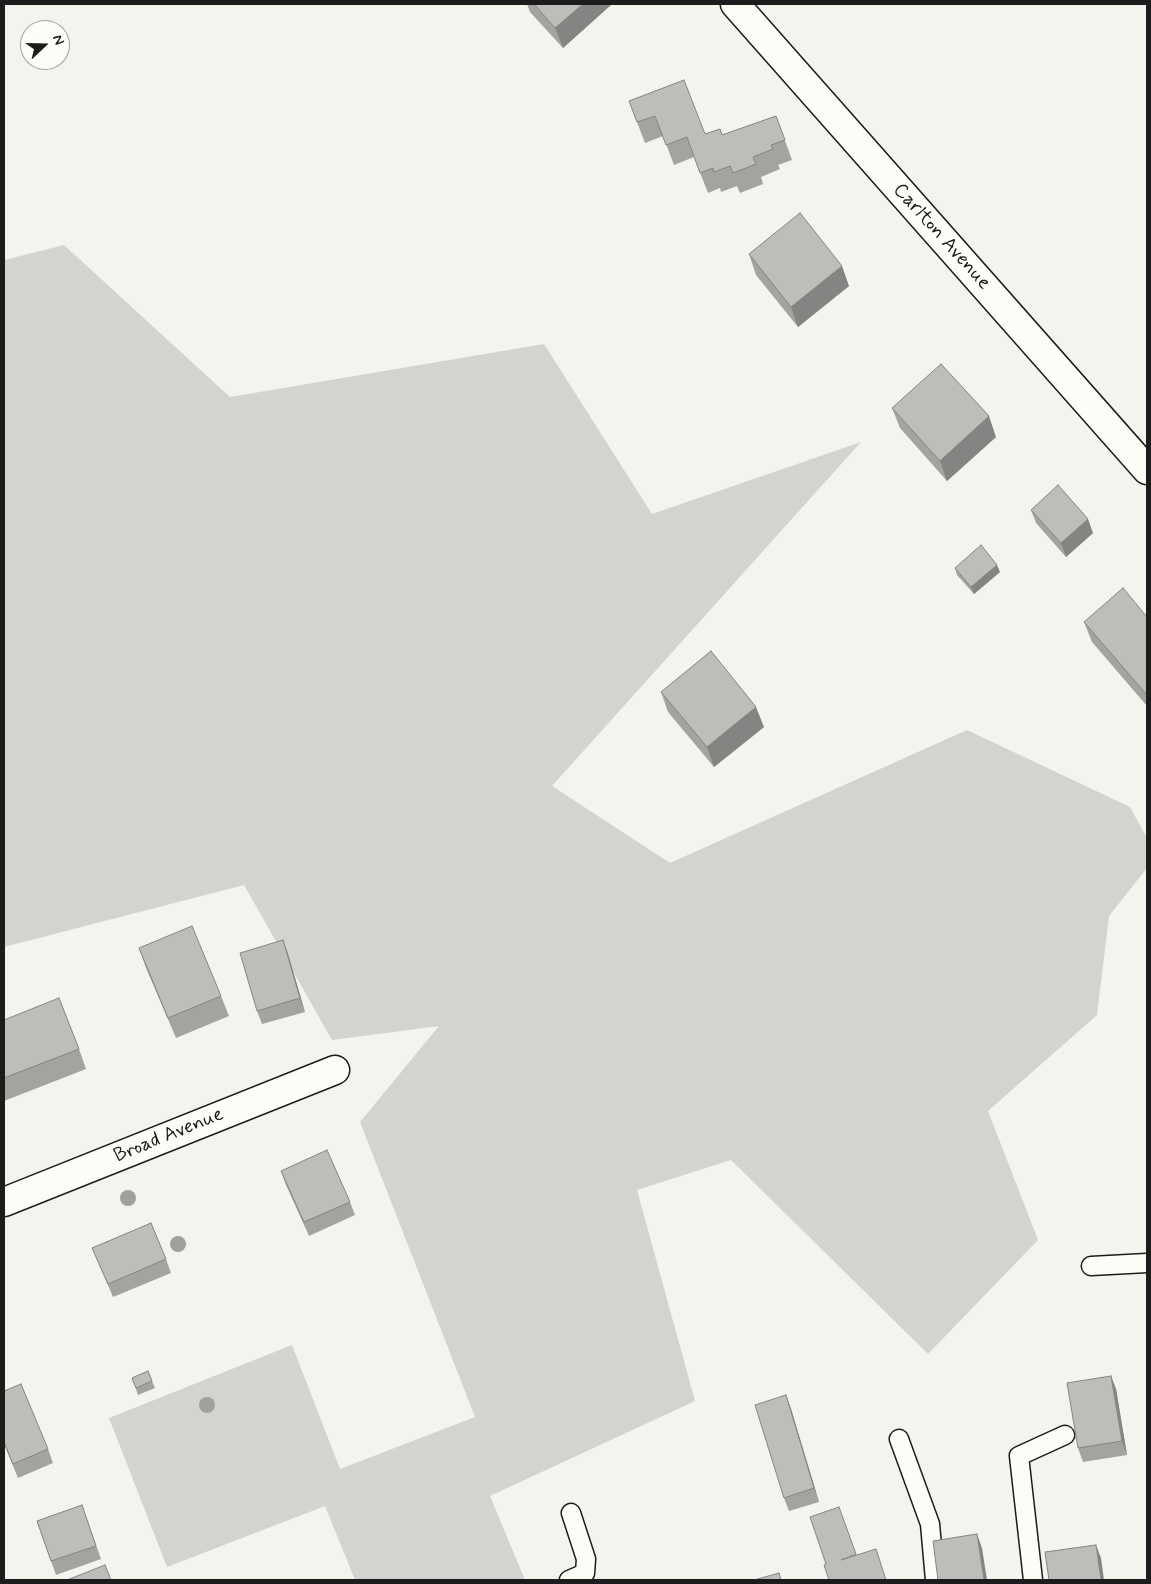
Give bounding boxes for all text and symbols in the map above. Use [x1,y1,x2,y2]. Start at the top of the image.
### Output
north arrow [20,20,70,70]
text: N [48,32,68,48]
street label: Carlton Avenue [887,179,995,295]
street label: Broad Avenue [111,1103,227,1169]

